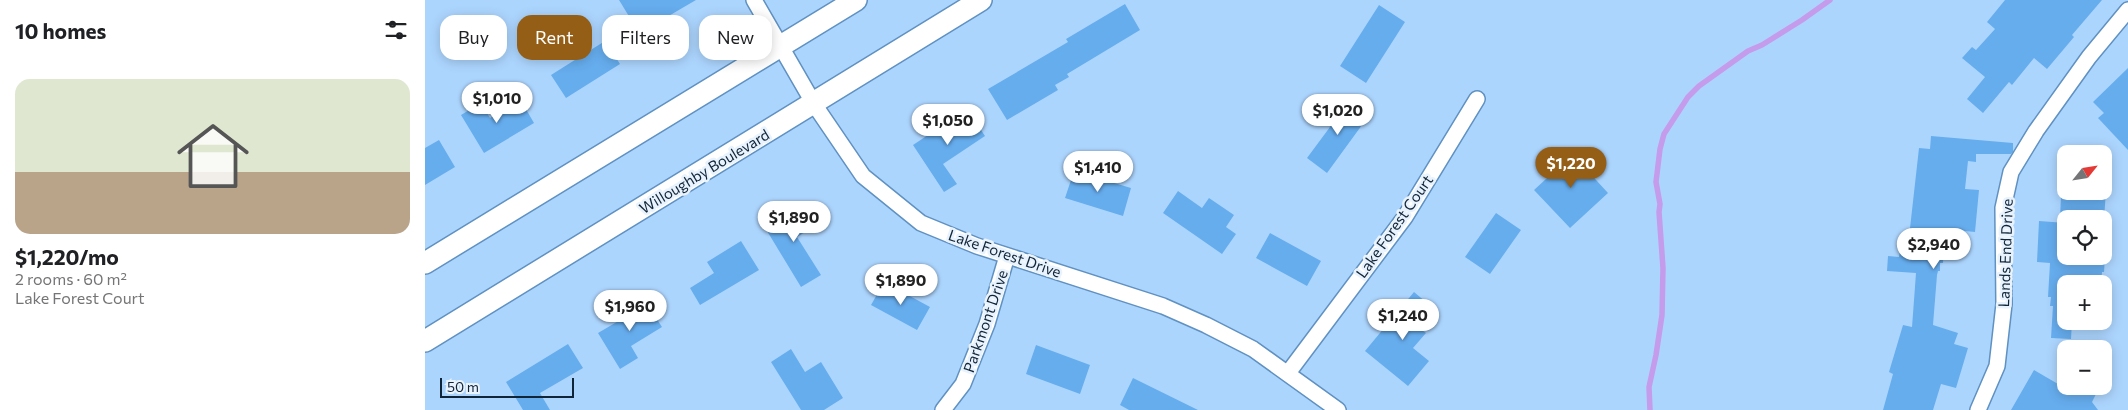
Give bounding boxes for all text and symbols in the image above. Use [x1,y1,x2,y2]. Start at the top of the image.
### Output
chip: Buy [440,15,507,60]
chip: Rent [517,15,592,60]
chip: Filters [602,15,689,60]
chip: New [699,15,772,60]
icon: filters [382,16,410,44]
text: 10 homes [15,18,106,43]
pin: $1,010 [456,82,538,124]
text: $1,010 [473,88,521,107]
pin: $1,020 [1297,94,1379,136]
text: $1,020 [1313,100,1363,119]
pin: $1,050 [907,104,989,146]
text: $1,050 [923,110,973,129]
icon: home [168,111,258,201]
street label: Willoughby Boulevard [636,125,772,217]
north arrow [2057,145,2113,200]
map controls [2057,145,2112,395]
pin: $1,220 [1530,146,1612,189]
pin: $1,410 [1057,150,1139,193]
text: $1,220 [1546,153,1596,172]
text: $1,410 [1074,157,1122,176]
street label: Lake Forest Court [1352,171,1436,281]
street label: Lands End Drive [1994,198,2016,308]
pin: $1,890 [753,200,835,243]
text: $1,890 [769,207,819,226]
button: locate [2057,210,2112,265]
street label: Lake Forest Drive [946,225,1064,281]
pin: $2,940 [1893,228,1975,270]
text: $2,940 [1908,234,1960,253]
text: $1,220/mo [15,244,119,269]
pin: $1,890 [860,264,942,306]
street label: Parkmont Drive [959,267,1011,375]
text: 2 rooms · 60 m² [15,269,127,288]
text: $1,890 [876,270,926,289]
button: + [2057,275,2112,330]
text: Lake Forest Court [15,288,145,307]
pin: $1,960 [589,290,671,332]
text: $1,960 [605,296,655,315]
pin: $1,240 [1362,298,1444,341]
text: $1,240 [1378,305,1428,324]
button: − [2057,340,2112,395]
scale bar [440,375,574,398]
text: 50 m [447,378,479,395]

